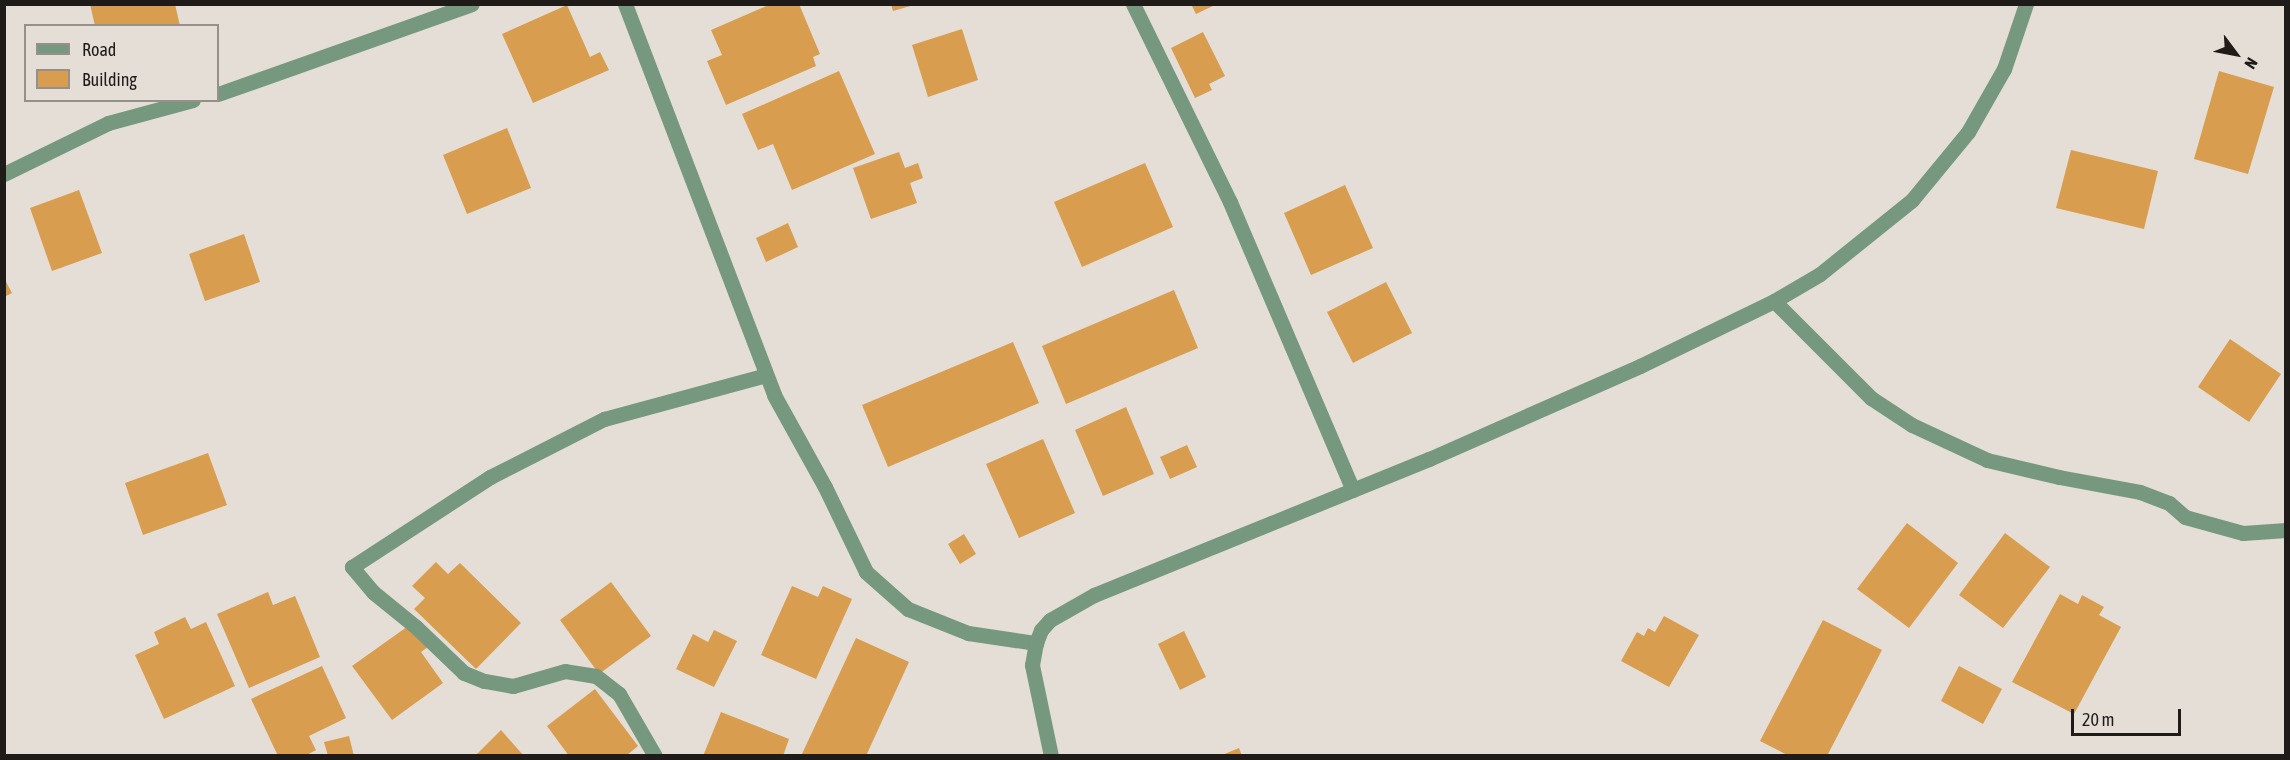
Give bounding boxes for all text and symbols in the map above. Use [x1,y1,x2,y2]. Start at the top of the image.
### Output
legend [24,24,219,102]
north arrow [2206,24,2266,84]
text: Road [82,39,116,60]
text: N [2241,55,2261,72]
text: Building [82,69,137,90]
scale bar [2074,697,2184,735]
text: 20 m [2082,709,2114,730]

